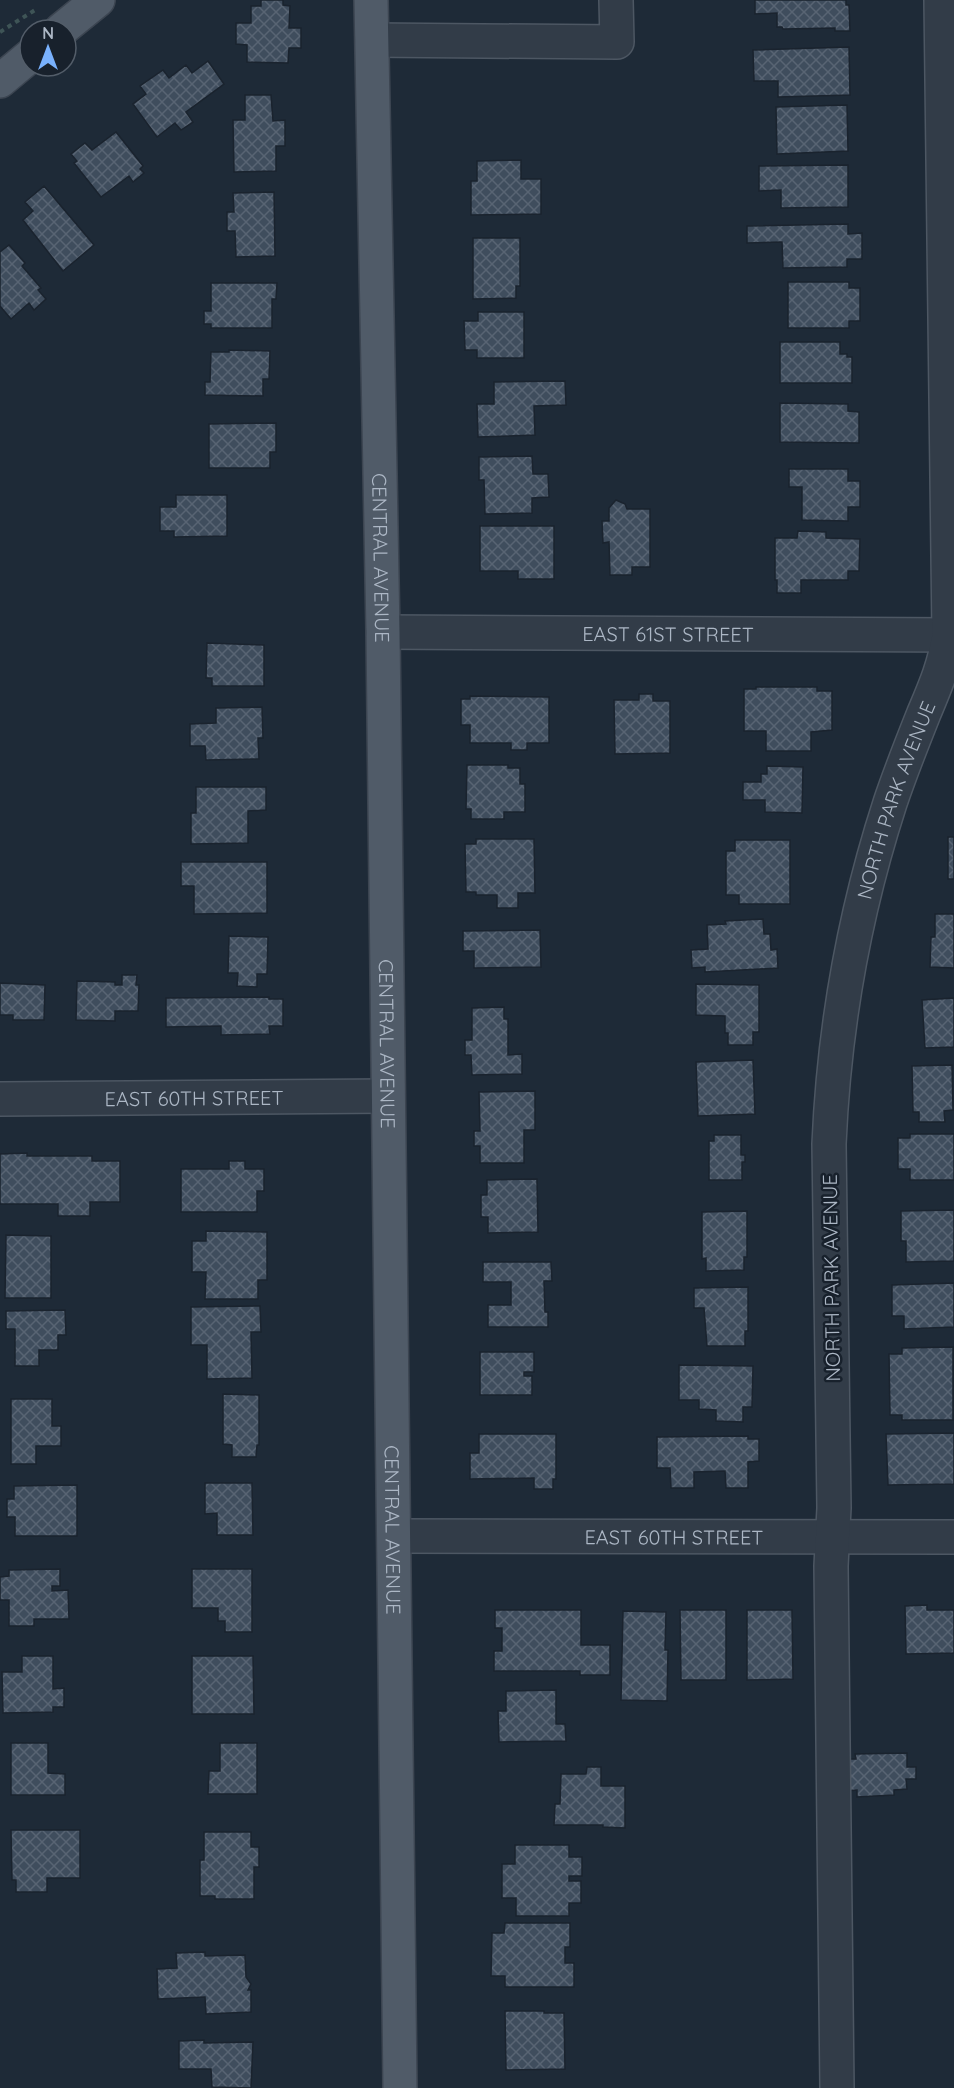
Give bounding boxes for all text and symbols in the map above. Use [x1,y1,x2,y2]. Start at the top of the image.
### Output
north arrow [18,18,78,78]
text: N [42,23,54,43]
street label: CENTRAL AVENUE [367,473,396,643]
street label: EAST 61ST STREET [582,621,754,646]
street label: NORTH PARK AVENUE [851,697,940,902]
street label: CENTRAL AVENUE [374,959,401,1129]
street label: EAST 60TH STREET [104,1084,284,1111]
street label: NORTH PARK AVENUE [817,1174,845,1382]
street label: CENTRAL AVENUE [380,1445,407,1615]
street label: EAST 60TH STREET [584,1524,764,1549]

